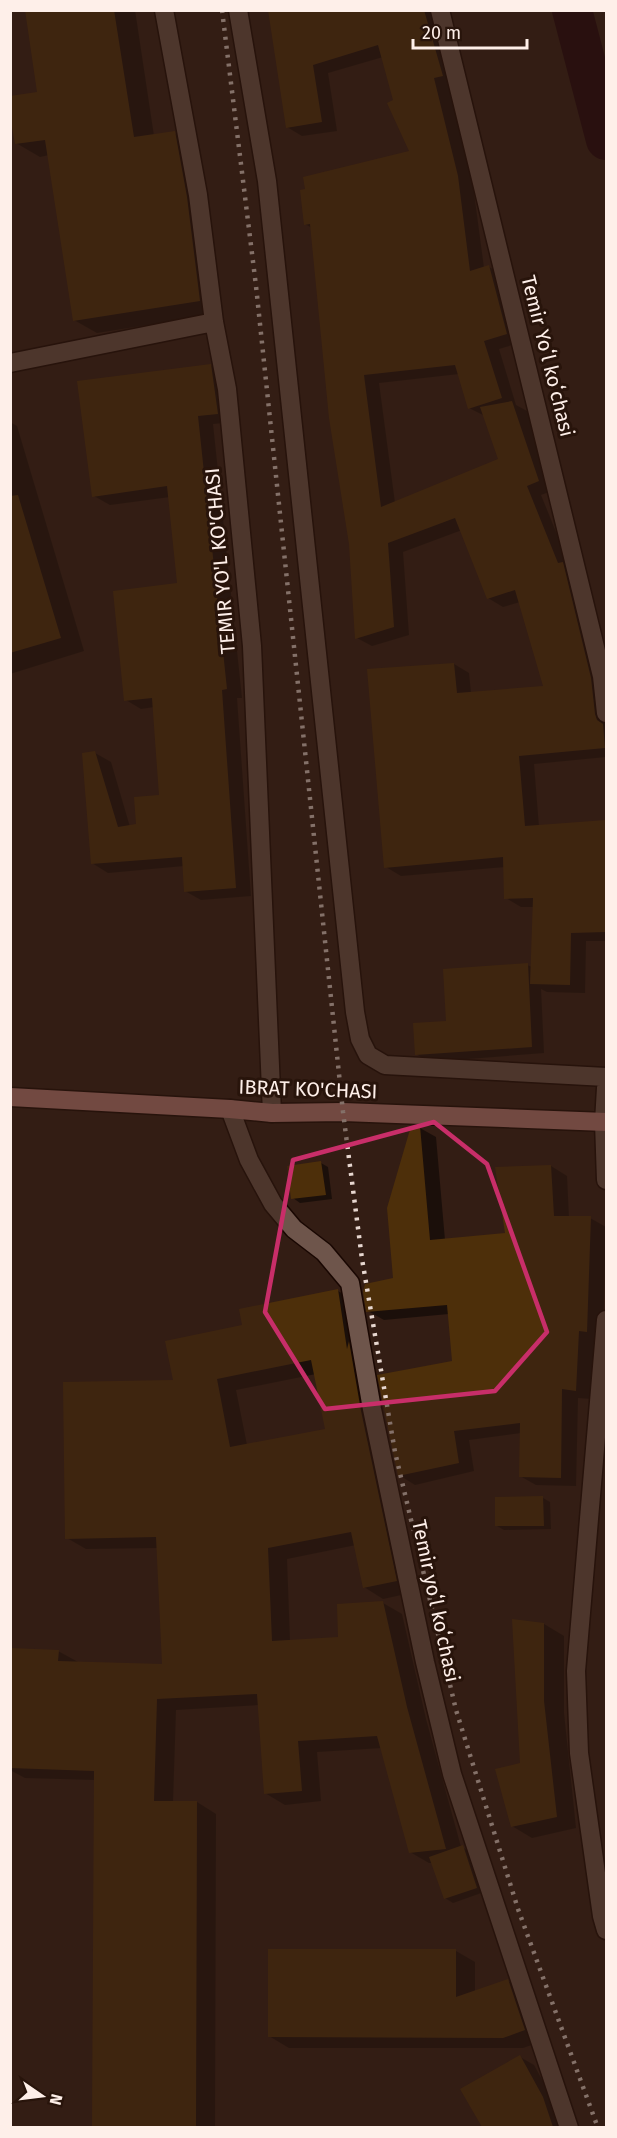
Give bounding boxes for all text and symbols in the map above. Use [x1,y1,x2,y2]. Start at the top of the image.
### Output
scale bar [413,12,527,50]
text: 20 m [422,22,461,44]
street label: Temir Yoʻl koʻchasi [516,273,580,439]
street label: TEMIR YO'L KO'CHASI [200,467,240,655]
street label: IBRAT KO'CHASI [238,1075,378,1103]
street label: Temir yoʻl koʻchasi [407,1518,465,1684]
north arrow [12,2066,72,2126]
text: N [46,2092,67,2107]

